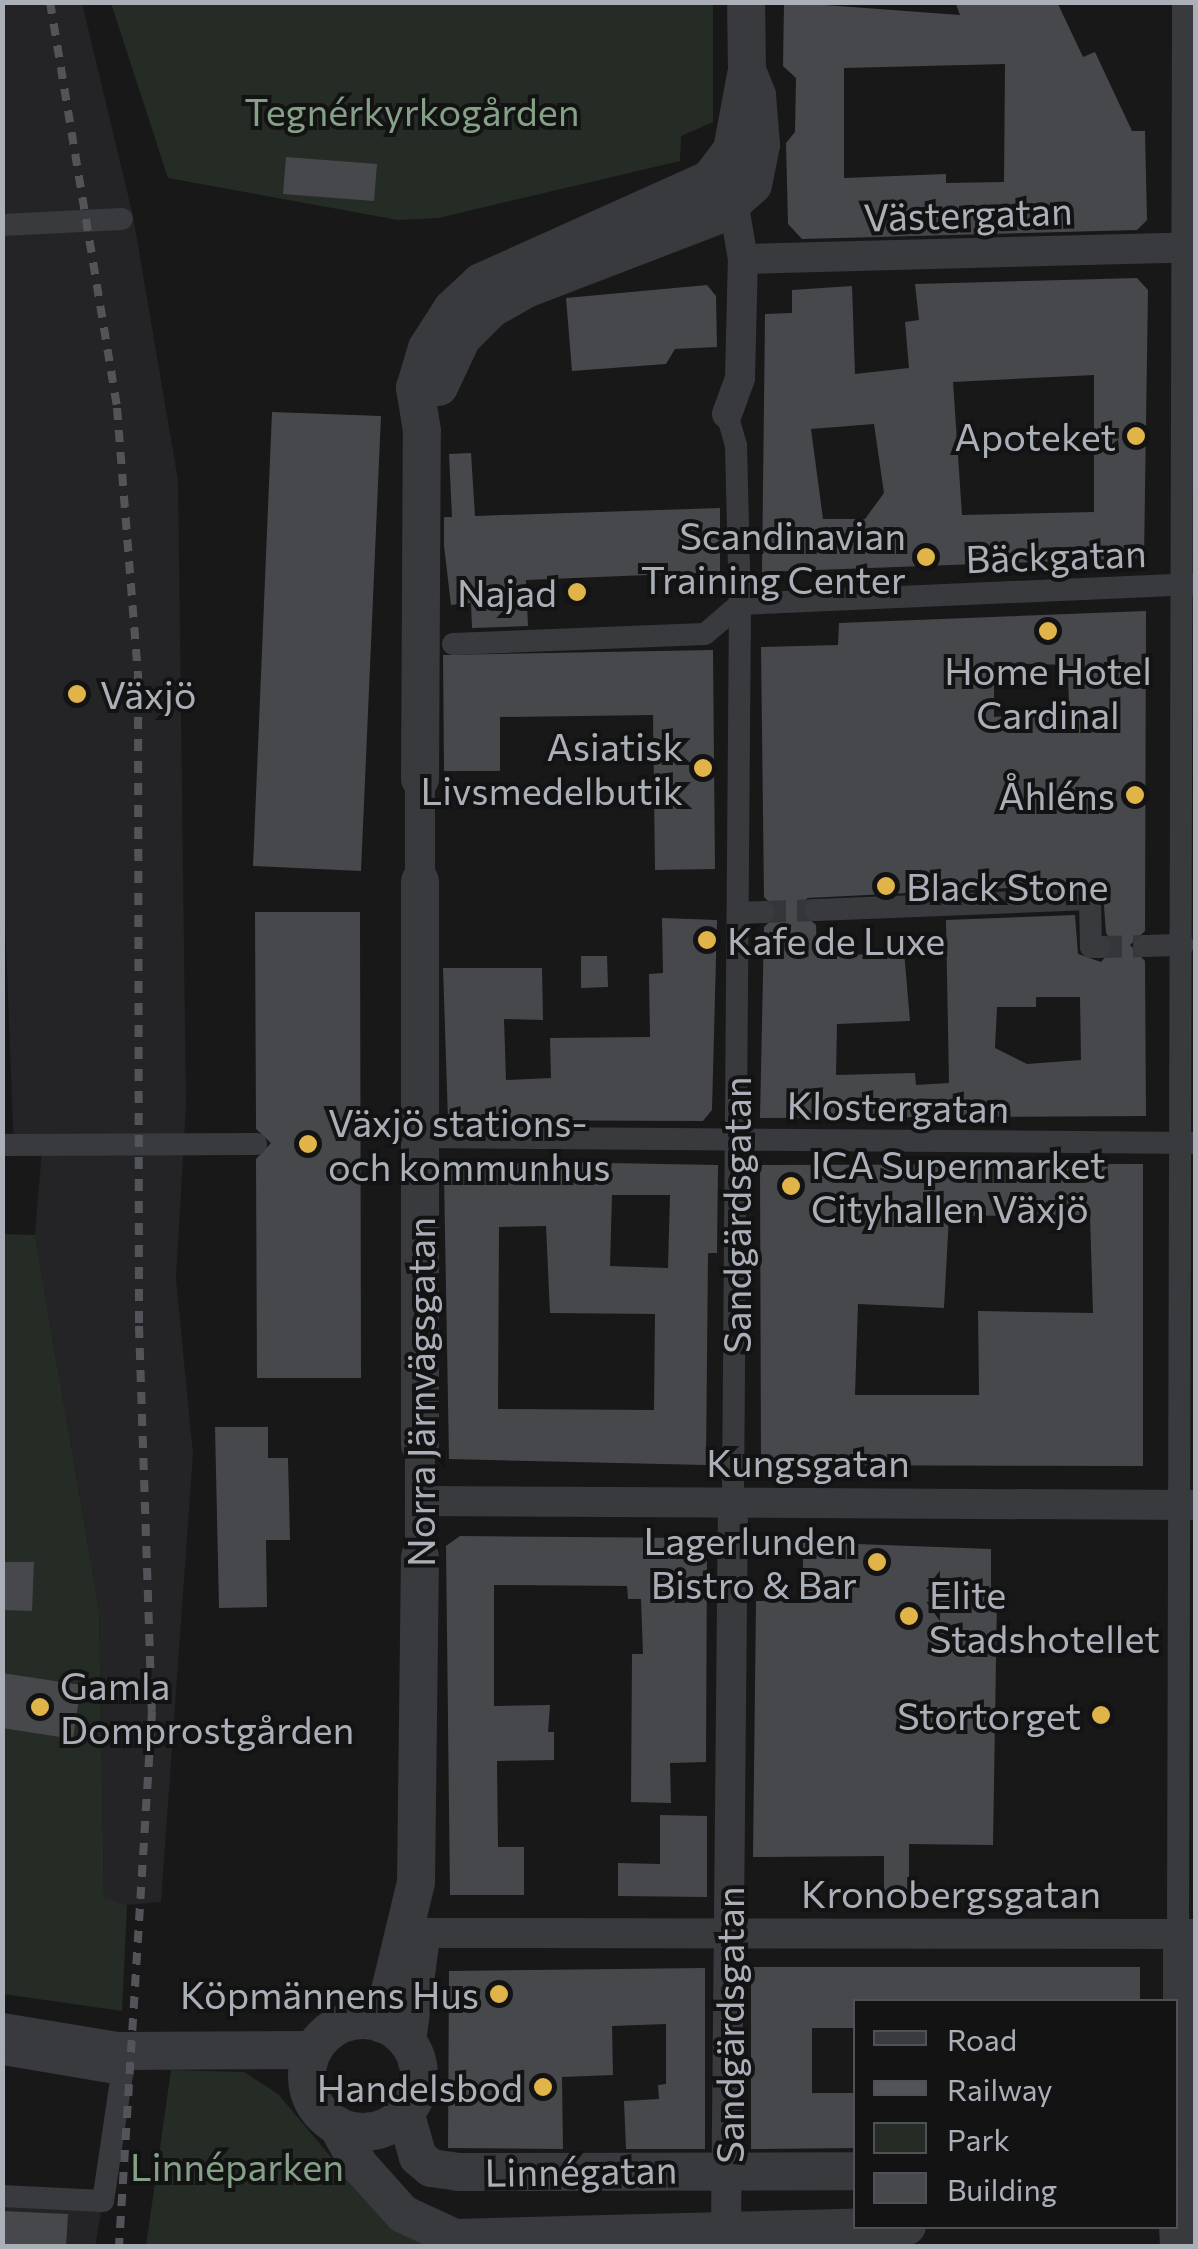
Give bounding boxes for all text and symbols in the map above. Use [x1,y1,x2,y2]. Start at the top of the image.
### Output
park label: Tegnérkyrkogården [244,88,580,134]
street label: Västergatan [863,187,1073,239]
place label: Apoteket [954,413,1116,459]
marker: Apoteket [1125,425,1147,447]
place label: Scandinavian Training Center [641,512,906,602]
street label: Bäckgatan [965,529,1147,581]
marker: Scandinavian Training Center [915,546,937,568]
place label: Najad [457,569,557,615]
marker: Najad [566,581,588,603]
marker: Home Hotel Cardinal [1037,620,1059,642]
place label: Home Hotel Cardinal [944,647,1152,736]
place label: Växjö [100,671,197,717]
marker: Växjö [64,681,90,707]
place label: Asiatisk Livsmedelbutik [420,723,683,812]
marker: Asiatisk Livsmedelbutik [692,757,714,779]
place label: Åhléns [998,772,1115,818]
marker: Åhléns [1124,784,1146,806]
place label: Black Stone [906,863,1108,909]
marker: Black Stone [875,875,897,897]
place label: Kafe de Luxe [727,917,945,963]
marker: Kafe de Luxe [696,929,718,951]
street label: Sandgärdsgatan [713,1076,759,1354]
street label: Klostergatan [786,1081,1010,1131]
place label: Växjö stations- och kommunhus [328,1099,611,1188]
marker: Växjö stations- och kommunhus [297,1133,319,1155]
place label: ICA Supermarket Cityhallen Växjö [811,1141,1106,1230]
marker: ICA Supermarket Cityhallen Växjö [780,1175,802,1197]
street label: Norra Järnvägsgatan [397,1217,443,1567]
street label: Kungsgatan [706,1439,910,1485]
place label: Lagerlunden Bistro & Bar [644,1517,857,1606]
marker: Lagerlunden Bistro & Bar [866,1551,888,1573]
place label: Elite Stadshotellet [929,1571,1160,1660]
marker: Elite Stadshotellet [898,1605,920,1627]
place label: Gamla Domprostgården [60,1662,354,1752]
place label: Stortorget [897,1692,1081,1738]
marker: Gamla Domprostgården [29,1696,51,1718]
marker: Stortorget [1090,1704,1112,1726]
street label: Kronobergsgatan [801,1870,1101,1916]
street label: Sandgärdsgatan [706,1886,752,2164]
place label: Köpmännens Hus [180,1971,479,2017]
marker: Köpmännens Hus [488,1983,510,2005]
legend [853,1999,1178,2229]
text: Road [947,2020,1017,2057]
place label: Handelsbod [317,2064,523,2110]
text: Railway [947,2070,1053,2107]
marker: Handelsbod [532,2076,554,2098]
text: Park [947,2120,1010,2157]
park label: Linnéparken [130,2143,344,2189]
street label: Linnégatan [484,2146,678,2194]
text: Building [947,2170,1057,2207]

